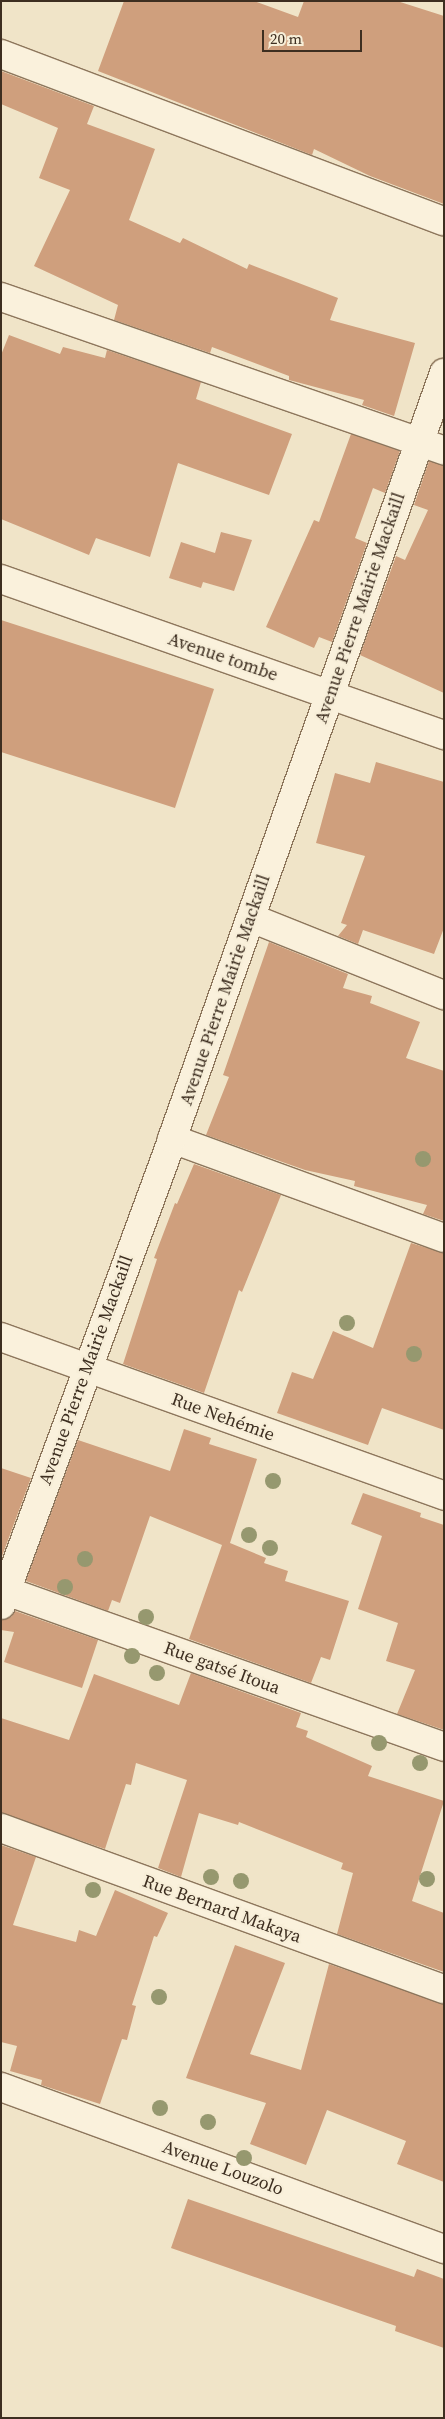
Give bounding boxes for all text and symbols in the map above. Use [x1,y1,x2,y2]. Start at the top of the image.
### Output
scale bar [265,20,365,52]
text: 20 m [270,28,302,49]
street label: Avenue Pierre Mairie Mackaill [310,490,410,726]
street label: Avenue tombe [165,628,281,686]
street label: Avenue Pierre Mairie Mackaill [175,872,275,1108]
street label: Avenue Pierre Mairie Mackaill [34,1252,138,1488]
street label: Rue Nehémie [169,1388,277,1446]
street label: Rue gatsé Itoua [161,1637,283,1699]
street label: Rue Bernard Makaya [140,1870,304,1948]
street label: Avenue Louzolo [159,2136,287,2200]

